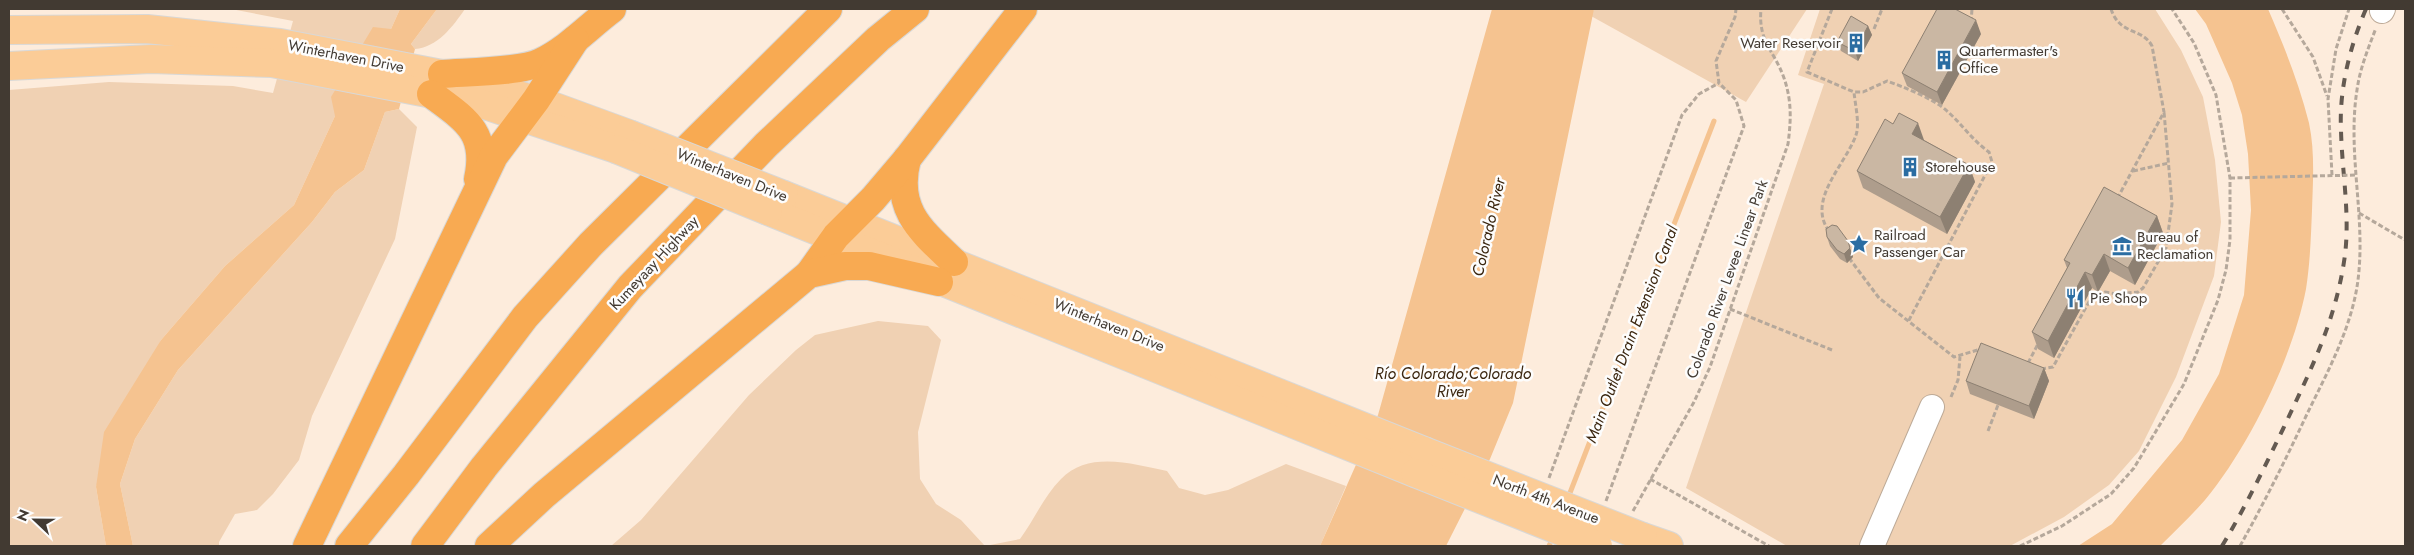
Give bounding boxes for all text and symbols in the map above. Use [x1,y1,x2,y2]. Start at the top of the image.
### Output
place label: Water Reservoir [1740,32,1842,54]
building icon: Water Reservoir [1845,32,1867,54]
street label: Winterhaven Drive [286,34,406,78]
place label: Quartermaster's Office [1959,40,2058,79]
building icon: Quartermaster's Office [1933,49,1955,71]
street label: Winterhaven Drive [673,143,791,207]
building icon: Storehouse [1899,156,1921,178]
place label: Storehouse [1925,156,1996,178]
water label: Colorado River [1466,174,1511,278]
street label: Colorado River Levee Linear Park [1681,176,1773,382]
street label: Kumeyaay Highway [604,211,704,315]
water label: Main Outlet Drain Extension Canal [1579,221,1684,446]
place label: Railroad Passenger Car [1874,224,1966,263]
place label: Bureau of Reclamation [2137,226,2213,265]
place icon: Railroad Passenger Car [1848,233,1870,255]
museum icon: Bureau of Reclamation [2111,235,2133,257]
restaurant icon: Pie Shop [2064,287,2086,309]
place label: Pie Shop [2090,287,2148,309]
street label: Winterhaven Drive [1050,293,1168,357]
water label: Río Colorado;Colorado River [1375,362,1532,403]
street label: North 4th Avenue [1490,469,1603,530]
north arrow [10,495,60,545]
text: N [12,506,34,524]

